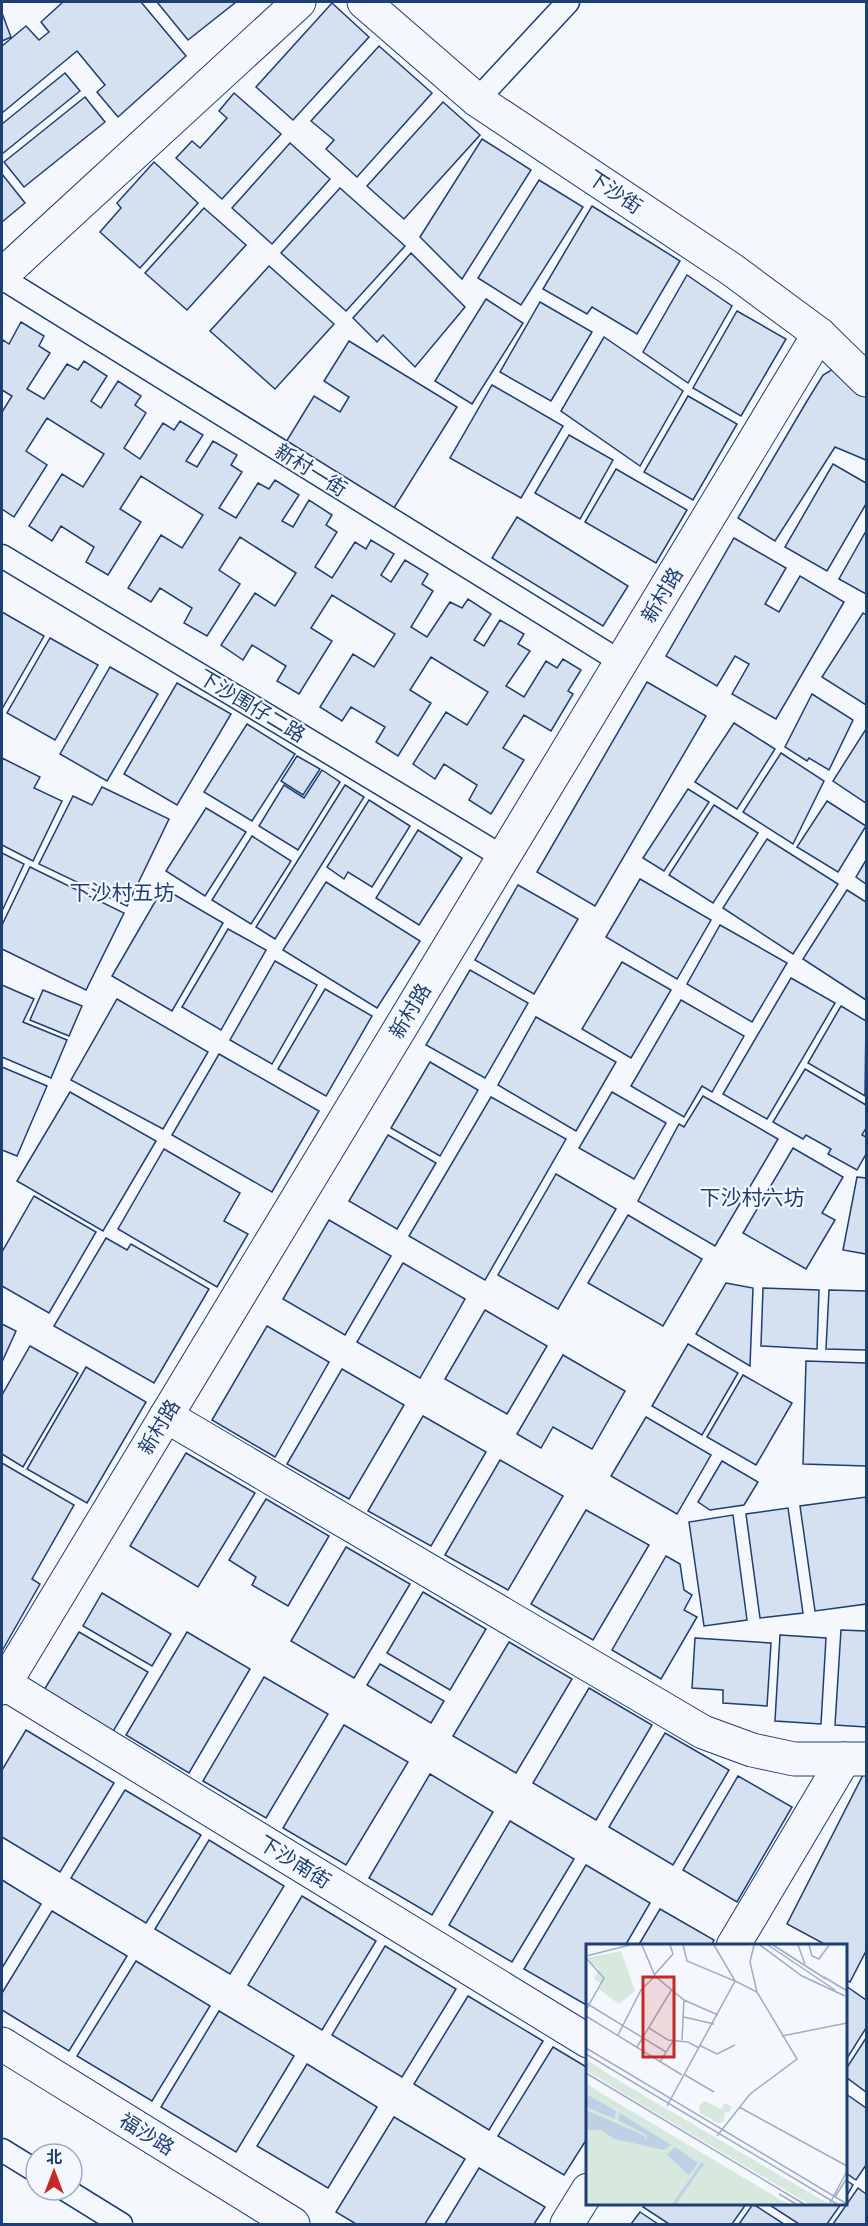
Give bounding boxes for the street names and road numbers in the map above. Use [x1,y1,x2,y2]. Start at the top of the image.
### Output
street label: 下沙街 [583,164,648,220]
street label: 新村一街 [270,437,352,502]
street label: 新村路 [635,562,689,627]
street label: 下沙围仔二路 [194,663,311,748]
street label: 新村路 [383,978,437,1043]
street label: 新村路 [132,1394,186,1459]
street label: 下沙南街 [254,1829,336,1894]
street label: 福沙路 [115,2106,180,2161]

